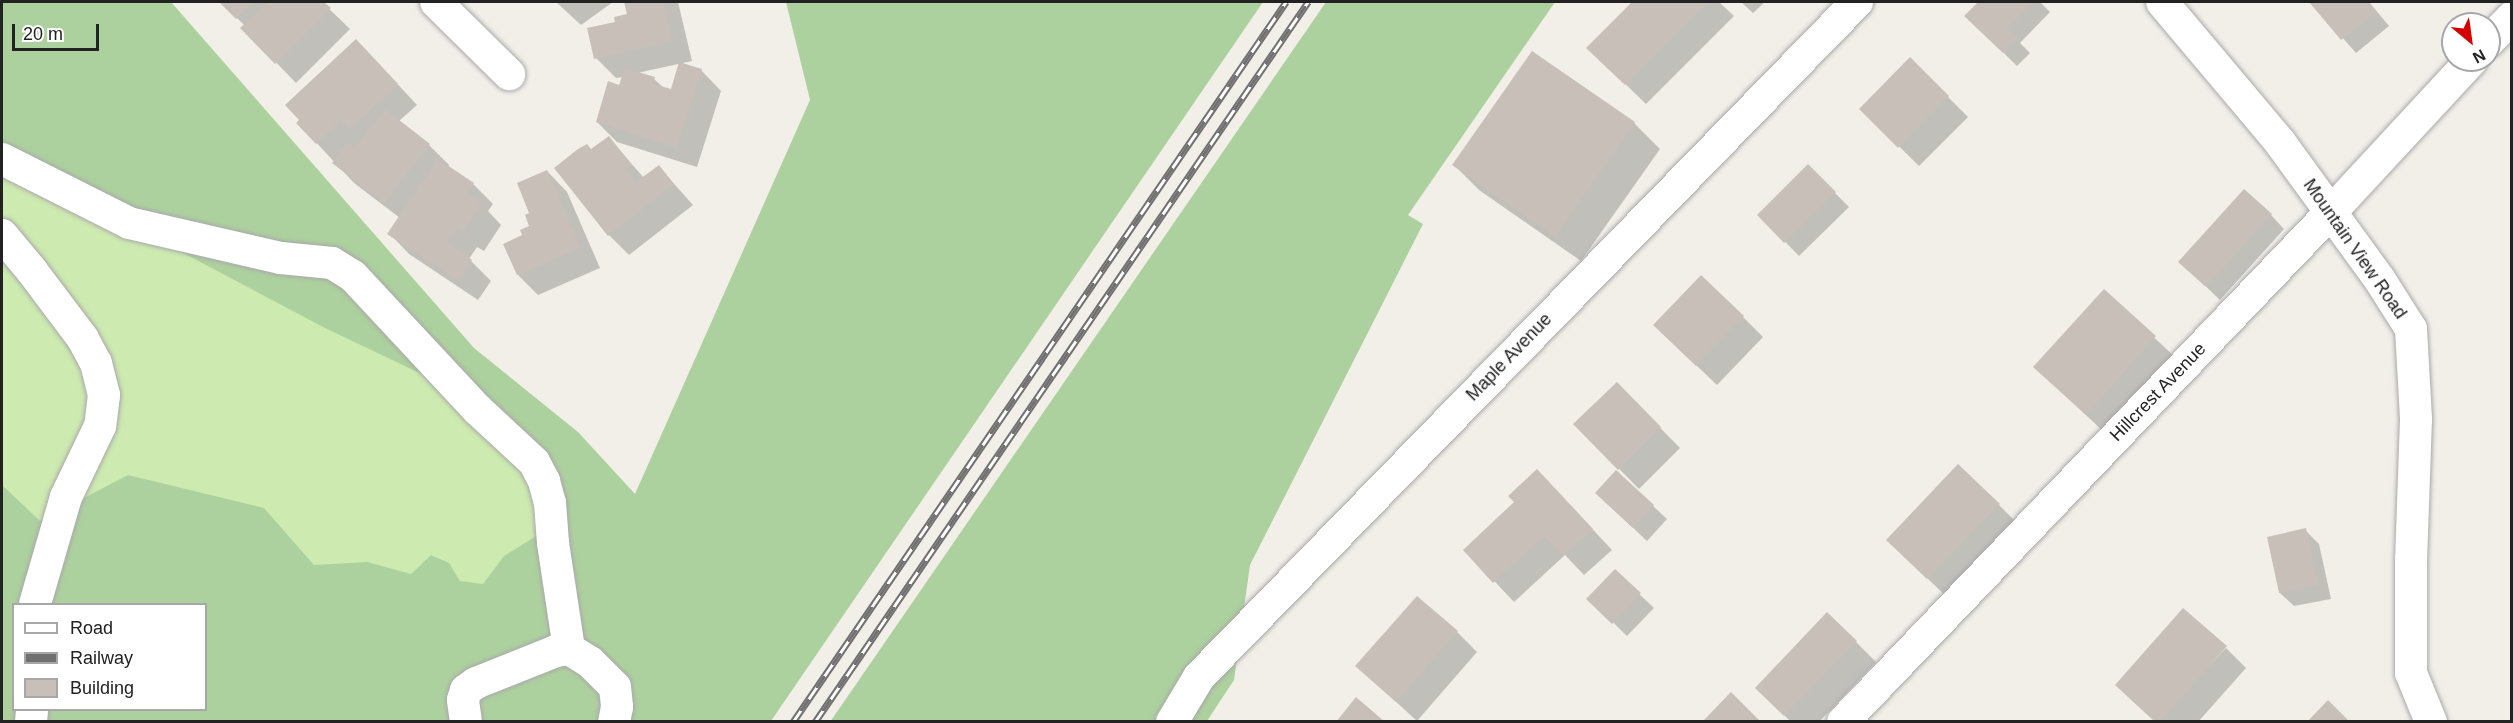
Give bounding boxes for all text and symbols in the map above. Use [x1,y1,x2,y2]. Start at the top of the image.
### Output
scale bar [15,12,102,50]
north arrow [2441,12,2501,72]
text: 20 m [23,24,63,44]
text: N [2470,46,2488,67]
street label: Mountain View Road [2299,175,2411,323]
street label: Maple Avenue [1461,308,1557,406]
street label: Hillcrest Avenue [2105,338,2211,446]
legend [12,603,207,711]
text: Road [70,618,113,638]
text: Railway [70,648,133,668]
text: Building [70,678,134,698]

